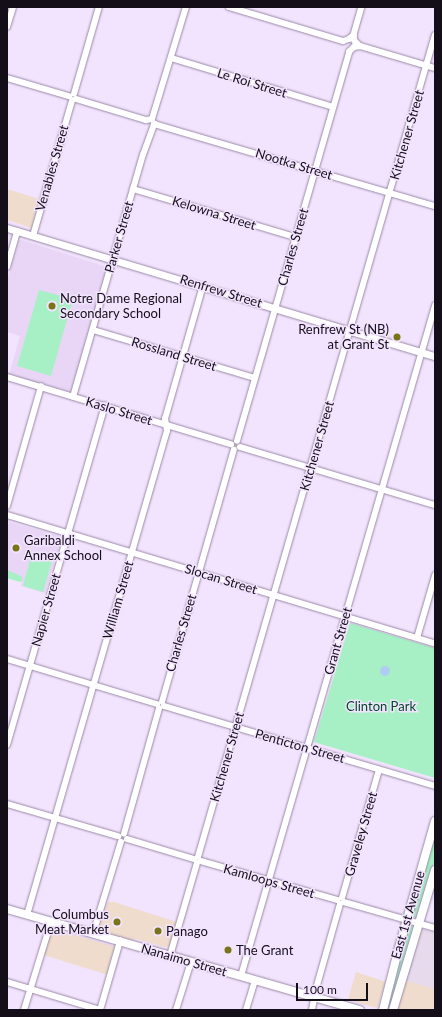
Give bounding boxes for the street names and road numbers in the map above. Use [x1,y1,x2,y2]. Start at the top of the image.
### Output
street label: Le Roi Street [215,65,289,101]
street label: Kitchener Street [387,88,427,182]
street label: Venables Street [32,123,72,213]
street label: Nootka Street [254,145,334,183]
street label: Kelowna Street [170,193,258,233]
street label: Parker Street [101,199,137,275]
street label: Charles Street [274,206,312,288]
street label: Renfrew Street [178,271,264,311]
street label: Rossland Street [130,334,218,374]
street label: Kaslo Street [84,394,154,428]
street label: Kitchener Street [297,399,337,493]
street label: William Street [99,559,137,641]
street label: Slocan Street [183,561,259,597]
street label: Napier Street [28,571,64,649]
street label: Charles Street [162,592,200,674]
street label: Grant Street [321,605,355,677]
street label: Kitchener Street [207,710,247,804]
street label: Penticton Street [253,726,347,766]
street label: Graveley Street [341,790,381,878]
street label: Kamloops Street [222,861,316,901]
street label: East 1st Avenue [388,869,428,961]
street label: Nanaimo Street [139,940,229,980]

